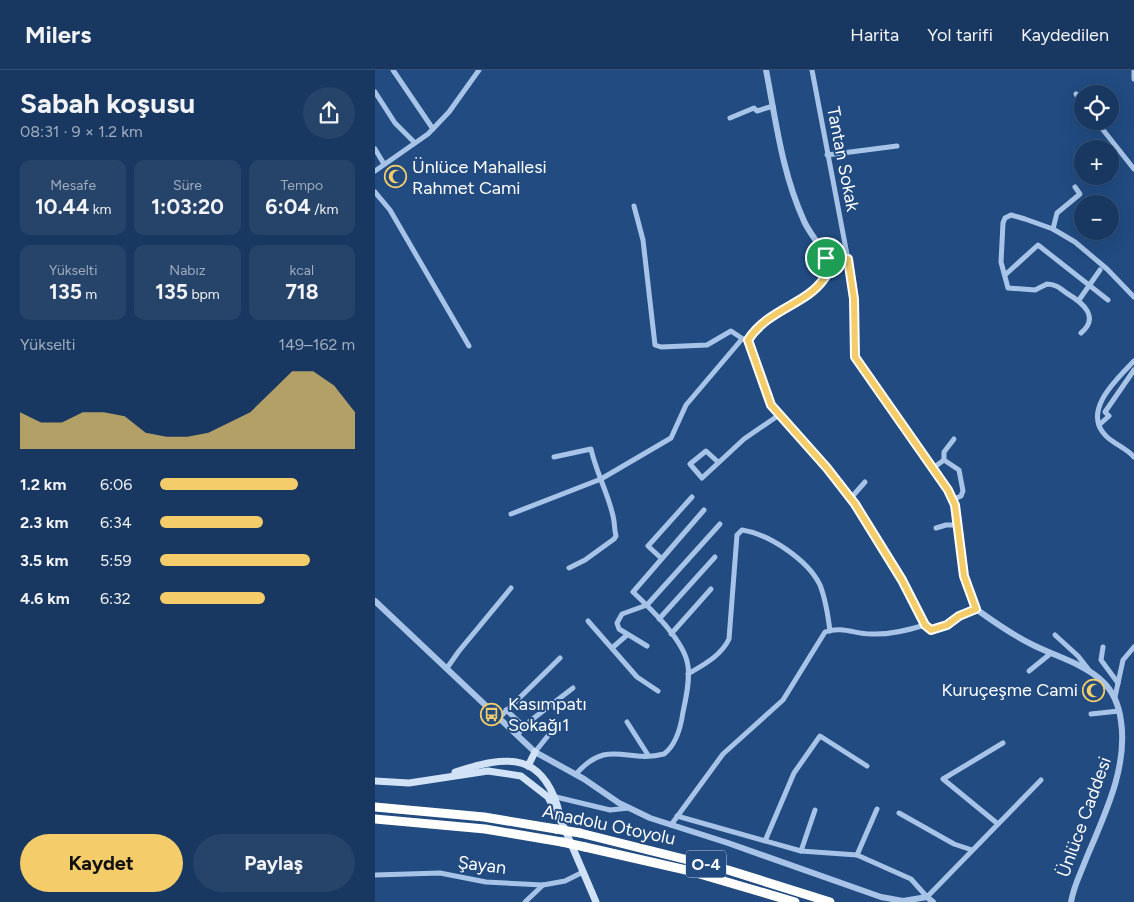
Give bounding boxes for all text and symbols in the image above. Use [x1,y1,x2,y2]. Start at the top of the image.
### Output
text: Milers [25,20,91,49]
text: Harita [850,24,899,46]
text: Yol tarifi [927,24,993,46]
text: Kaydedilen [1021,24,1109,46]
map controls [1074,85,1119,240]
button: locate [1074,85,1119,130]
text: Sabah koşusu [20,86,195,120]
button: share [303,87,355,139]
street label: Tantan Sokak [822,105,864,214]
text: 08:31 · 9 × 1.2 km [20,122,143,141]
button: + [1074,140,1119,185]
place label: Ünlüce Mahallesi Rahmet Cami [412,156,547,199]
mosque icon: Ünlüce Mahallesi Rahmet Cami [384,165,408,189]
text: Mesafe [50,177,96,194]
text: Süre [173,177,202,194]
text: Tempo [280,177,323,194]
text: 10.44 [35,194,89,219]
text: 1:03:20 [151,194,224,219]
text: 6:04 [265,194,311,219]
button: − [1074,195,1119,240]
text: km [89,201,111,218]
text: /km [311,201,338,218]
pin [805,237,847,279]
icon: arrive [812,244,840,272]
text: Yükselti [49,262,97,279]
text: Nabız [169,262,206,279]
text: kcal [290,262,314,279]
text: 135 [49,279,82,304]
text: 135 [155,279,188,304]
text: 718 [285,279,319,304]
text: m [82,286,97,303]
text: bpm [188,286,220,303]
text: Yükselti [20,335,75,354]
text: 149–162 m [278,335,355,354]
text: 1.2 km [20,475,66,494]
text: 6:06 [100,475,132,494]
text: 2.3 km [20,513,69,532]
text: 6:34 [100,513,132,532]
text: 3.5 km [20,551,69,570]
text: 5:59 [100,551,132,570]
text: 4.6 km [20,589,70,608]
text: 6:32 [100,589,131,608]
mosque icon: Kuruçeşme Cami [1082,678,1106,702]
place label: Kuruçeşme Cami [942,679,1078,701]
place label: Kasımpatı Sokağı1 [508,693,587,736]
bus stop icon: Kasımpatı Sokağı1 [480,702,504,726]
street label: Ünlüce Caddesi [1052,754,1116,880]
street label: Anadolu Otoyolu [540,800,678,850]
button: Kaydet [20,834,183,892]
button: Paylaş [193,834,355,892]
street label: Şayan [457,851,507,879]
road number: O-4 [686,851,726,878]

